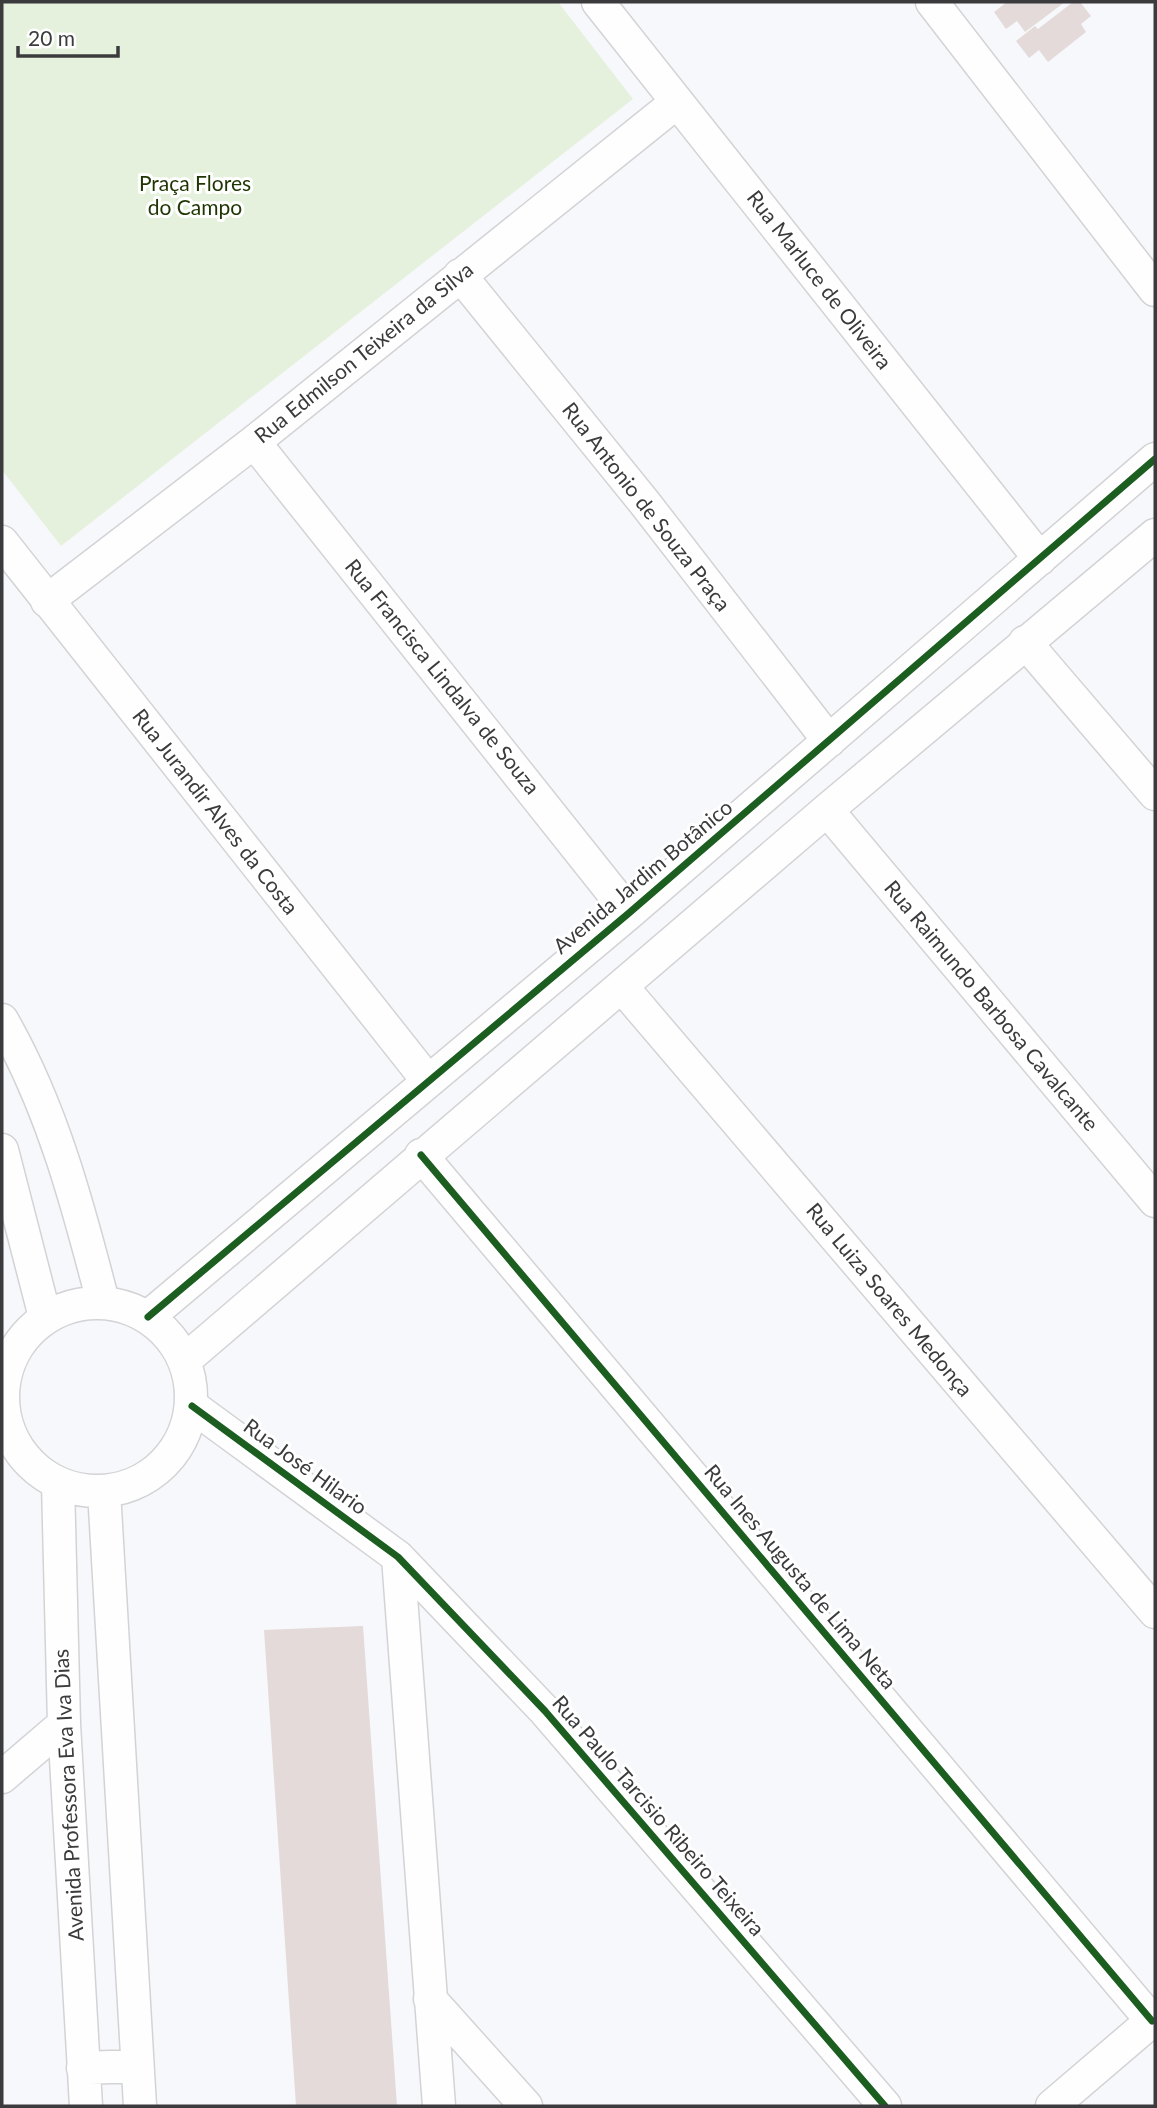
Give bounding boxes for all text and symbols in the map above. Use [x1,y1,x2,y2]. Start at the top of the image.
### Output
scale bar [18,14,117,58]
text: 20 m [28,25,75,50]
park label: Praça Flores do Campo [139,170,251,219]
street label: Rua Marluce de Oliveira [743,185,898,373]
street label: Rua Edmilson Teixeira da Silva [249,256,477,448]
street label: Rua Antonio de Souza Praça [558,397,736,615]
street label: Rua Francisca Lindalva de Souza [341,554,546,799]
street label: Rua Jurandir Alves da Costa [128,703,304,919]
street label: Avenida Jardim Botânico [547,794,737,958]
street label: Rua Raimundo Barbosa Cavalcante [880,875,1104,1135]
street label: Rua Luiza Soares Medonça [802,1197,978,1401]
street label: Rua José Hilario [239,1413,373,1519]
street label: Rua Ines Augusta de Lima Neta [700,1459,902,1693]
street label: Avenida Professora Eva Iva Dias [47,1648,88,1942]
street label: Rua Paulo Tarcisio Ribeiro Teixeira [548,1690,770,1940]

